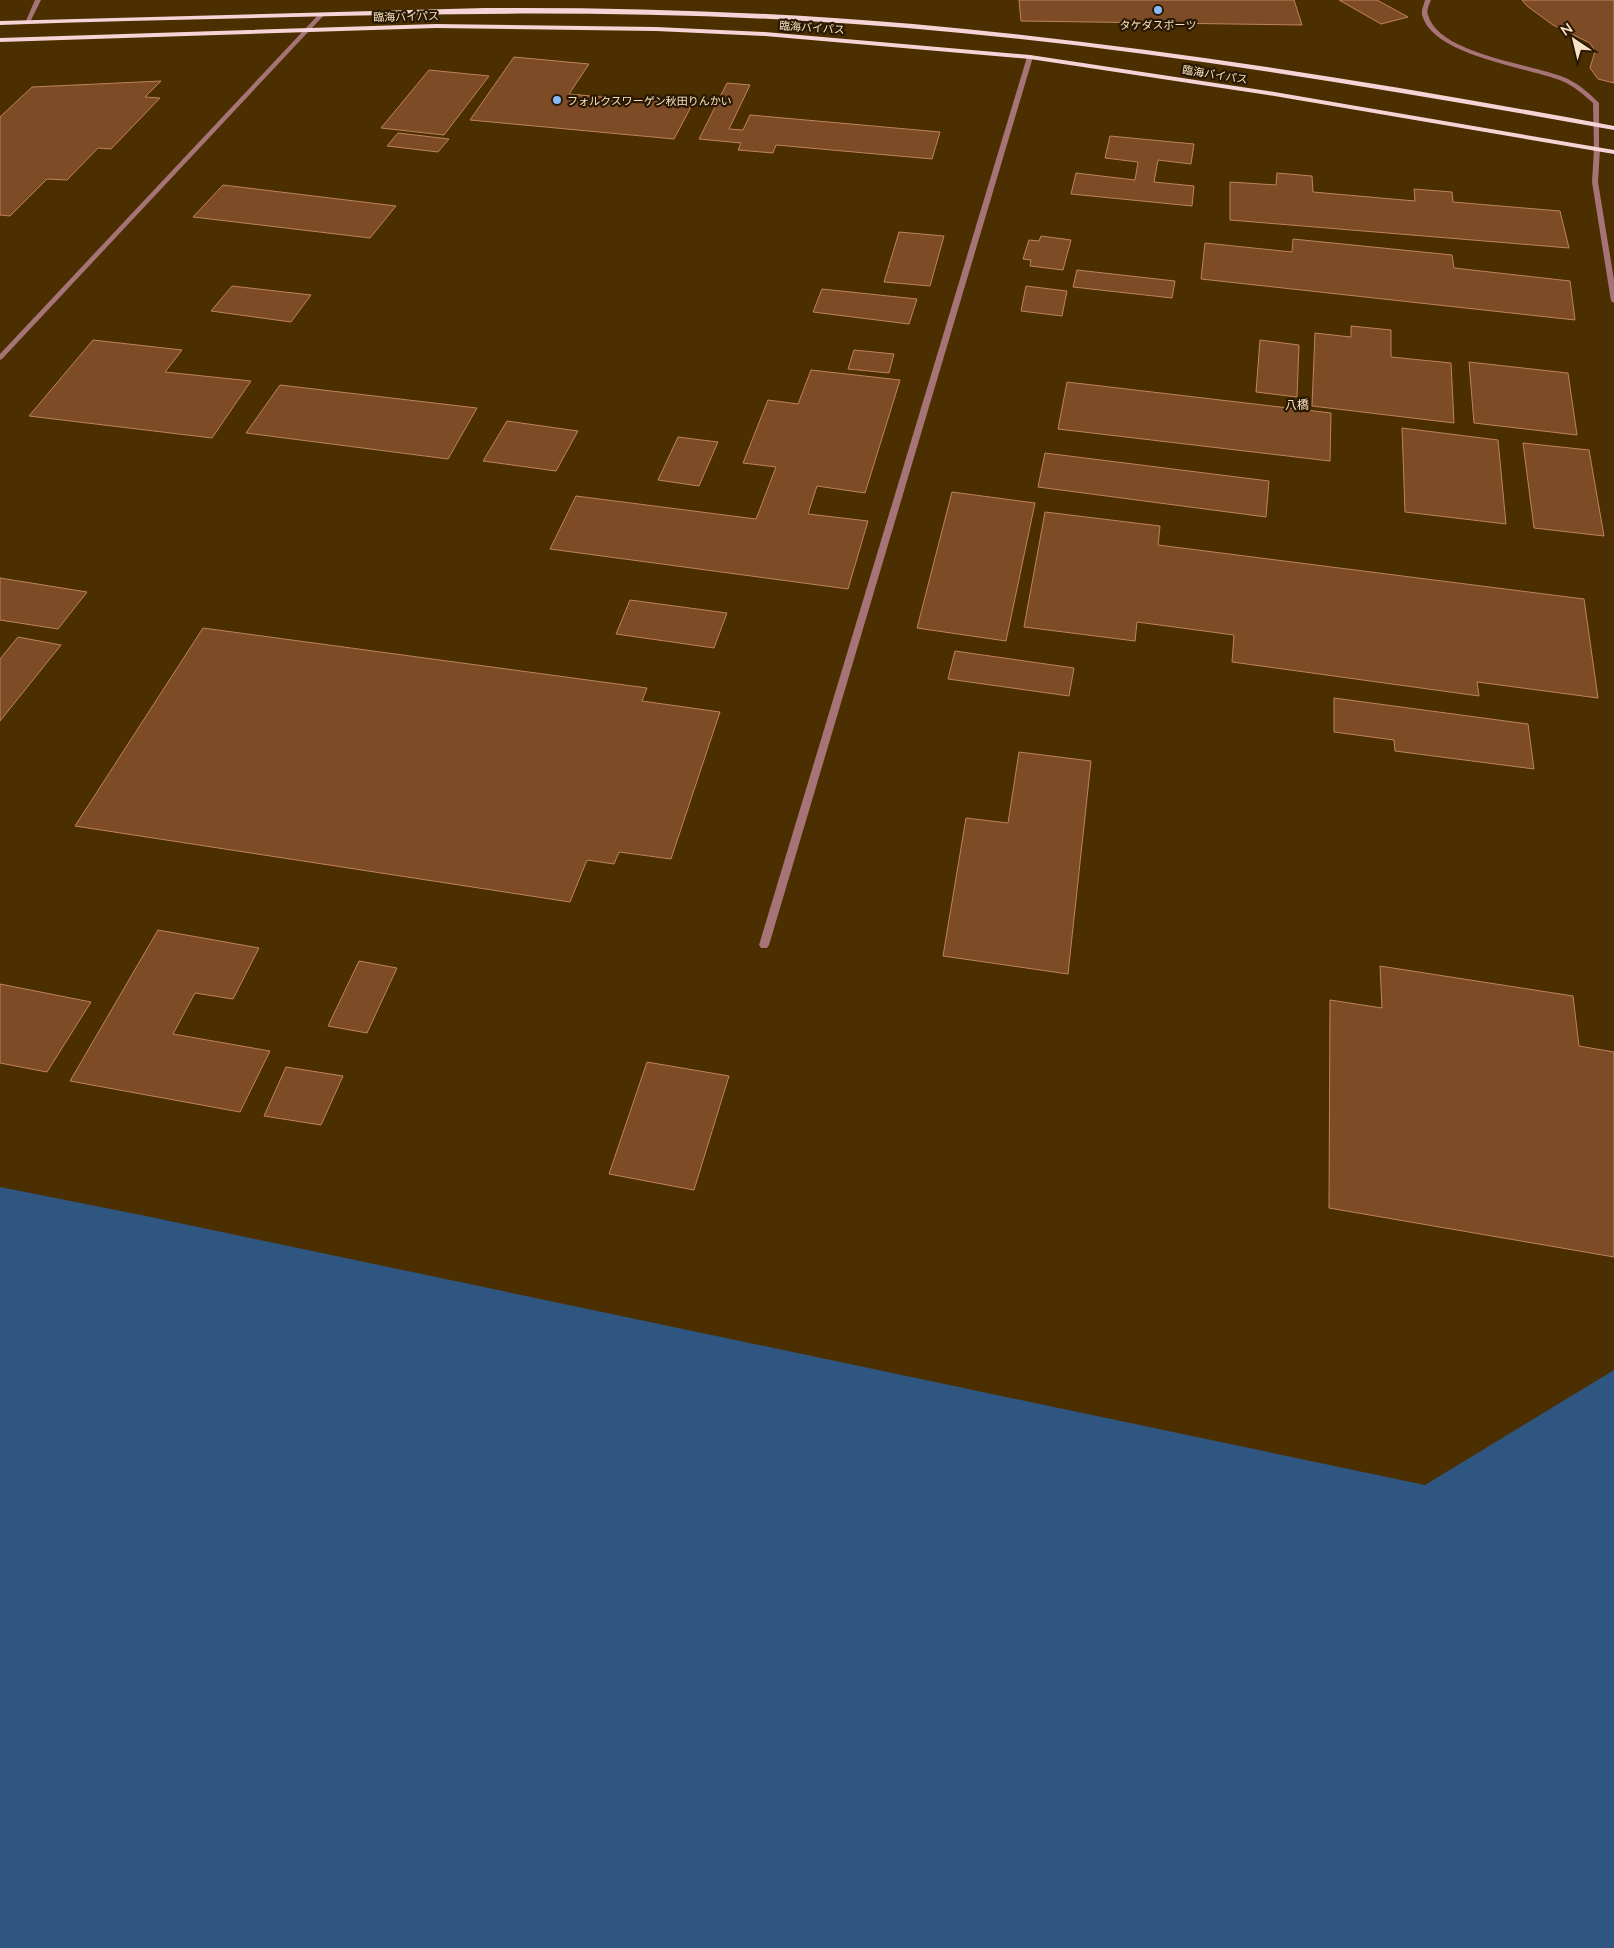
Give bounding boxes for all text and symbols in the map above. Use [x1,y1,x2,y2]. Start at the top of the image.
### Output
marker: タケダスポーツ [1152,4,1164,16]
street label: 臨海バイパス [373,9,439,23]
north arrow [1549,15,1599,65]
street label: 臨海バイパス [779,18,845,36]
place label: タケダスポーツ [1120,18,1196,31]
text: N [1557,19,1576,39]
street label: 臨海バイパス [1181,62,1249,86]
marker: フォルクスワーゲン秋田りんかい [551,94,563,106]
place label: フォルクスワーゲン秋田りんかい [567,94,732,107]
district label: 八橋 [1285,397,1309,412]

